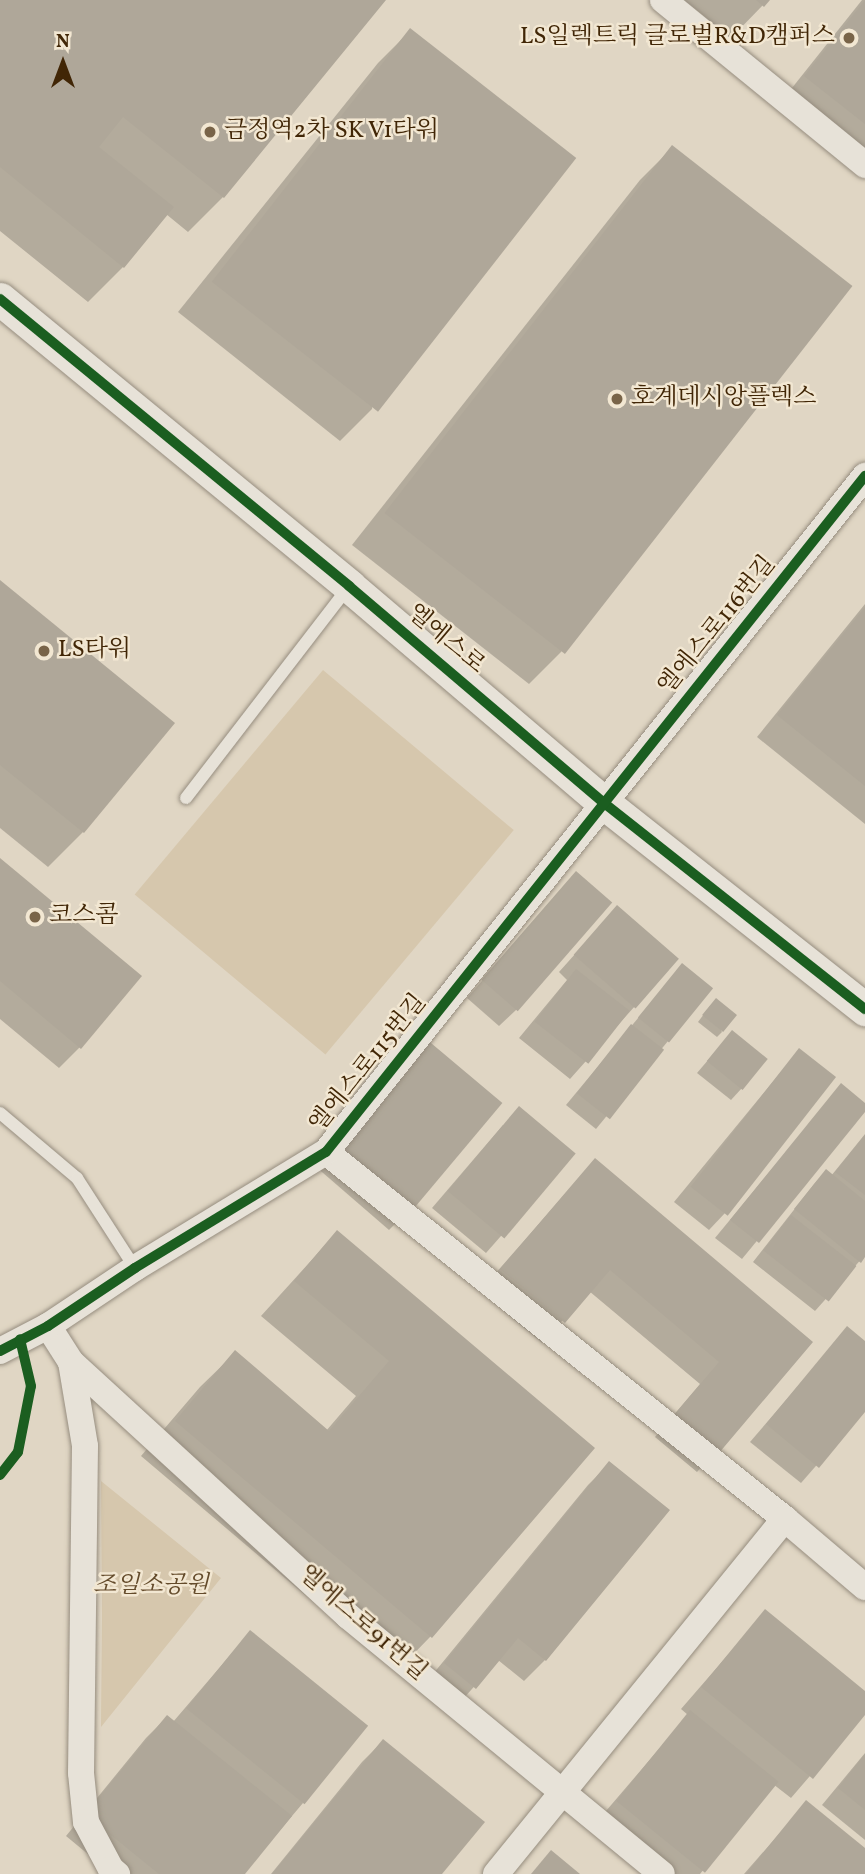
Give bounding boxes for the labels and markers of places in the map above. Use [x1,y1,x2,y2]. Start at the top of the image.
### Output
place label: LS일렉트릭 글로벌R&D캠퍼스 [520,24,835,52]
marker: LS일렉트릭 글로벌R&D캠퍼스 [841,30,857,46]
place label: 금정역2차 SK V1타워 [224,118,440,146]
marker: 금정역2차 SK V1타워 [202,124,218,140]
place label: 호계데시앙플렉스 [631,385,816,413]
marker: 호계데시앙플렉스 [609,391,625,407]
place label: LS타워 [58,637,131,665]
marker: LS타워 [36,643,52,659]
place label: 코스콤 [49,903,119,931]
marker: 코스콤 [27,909,43,925]

